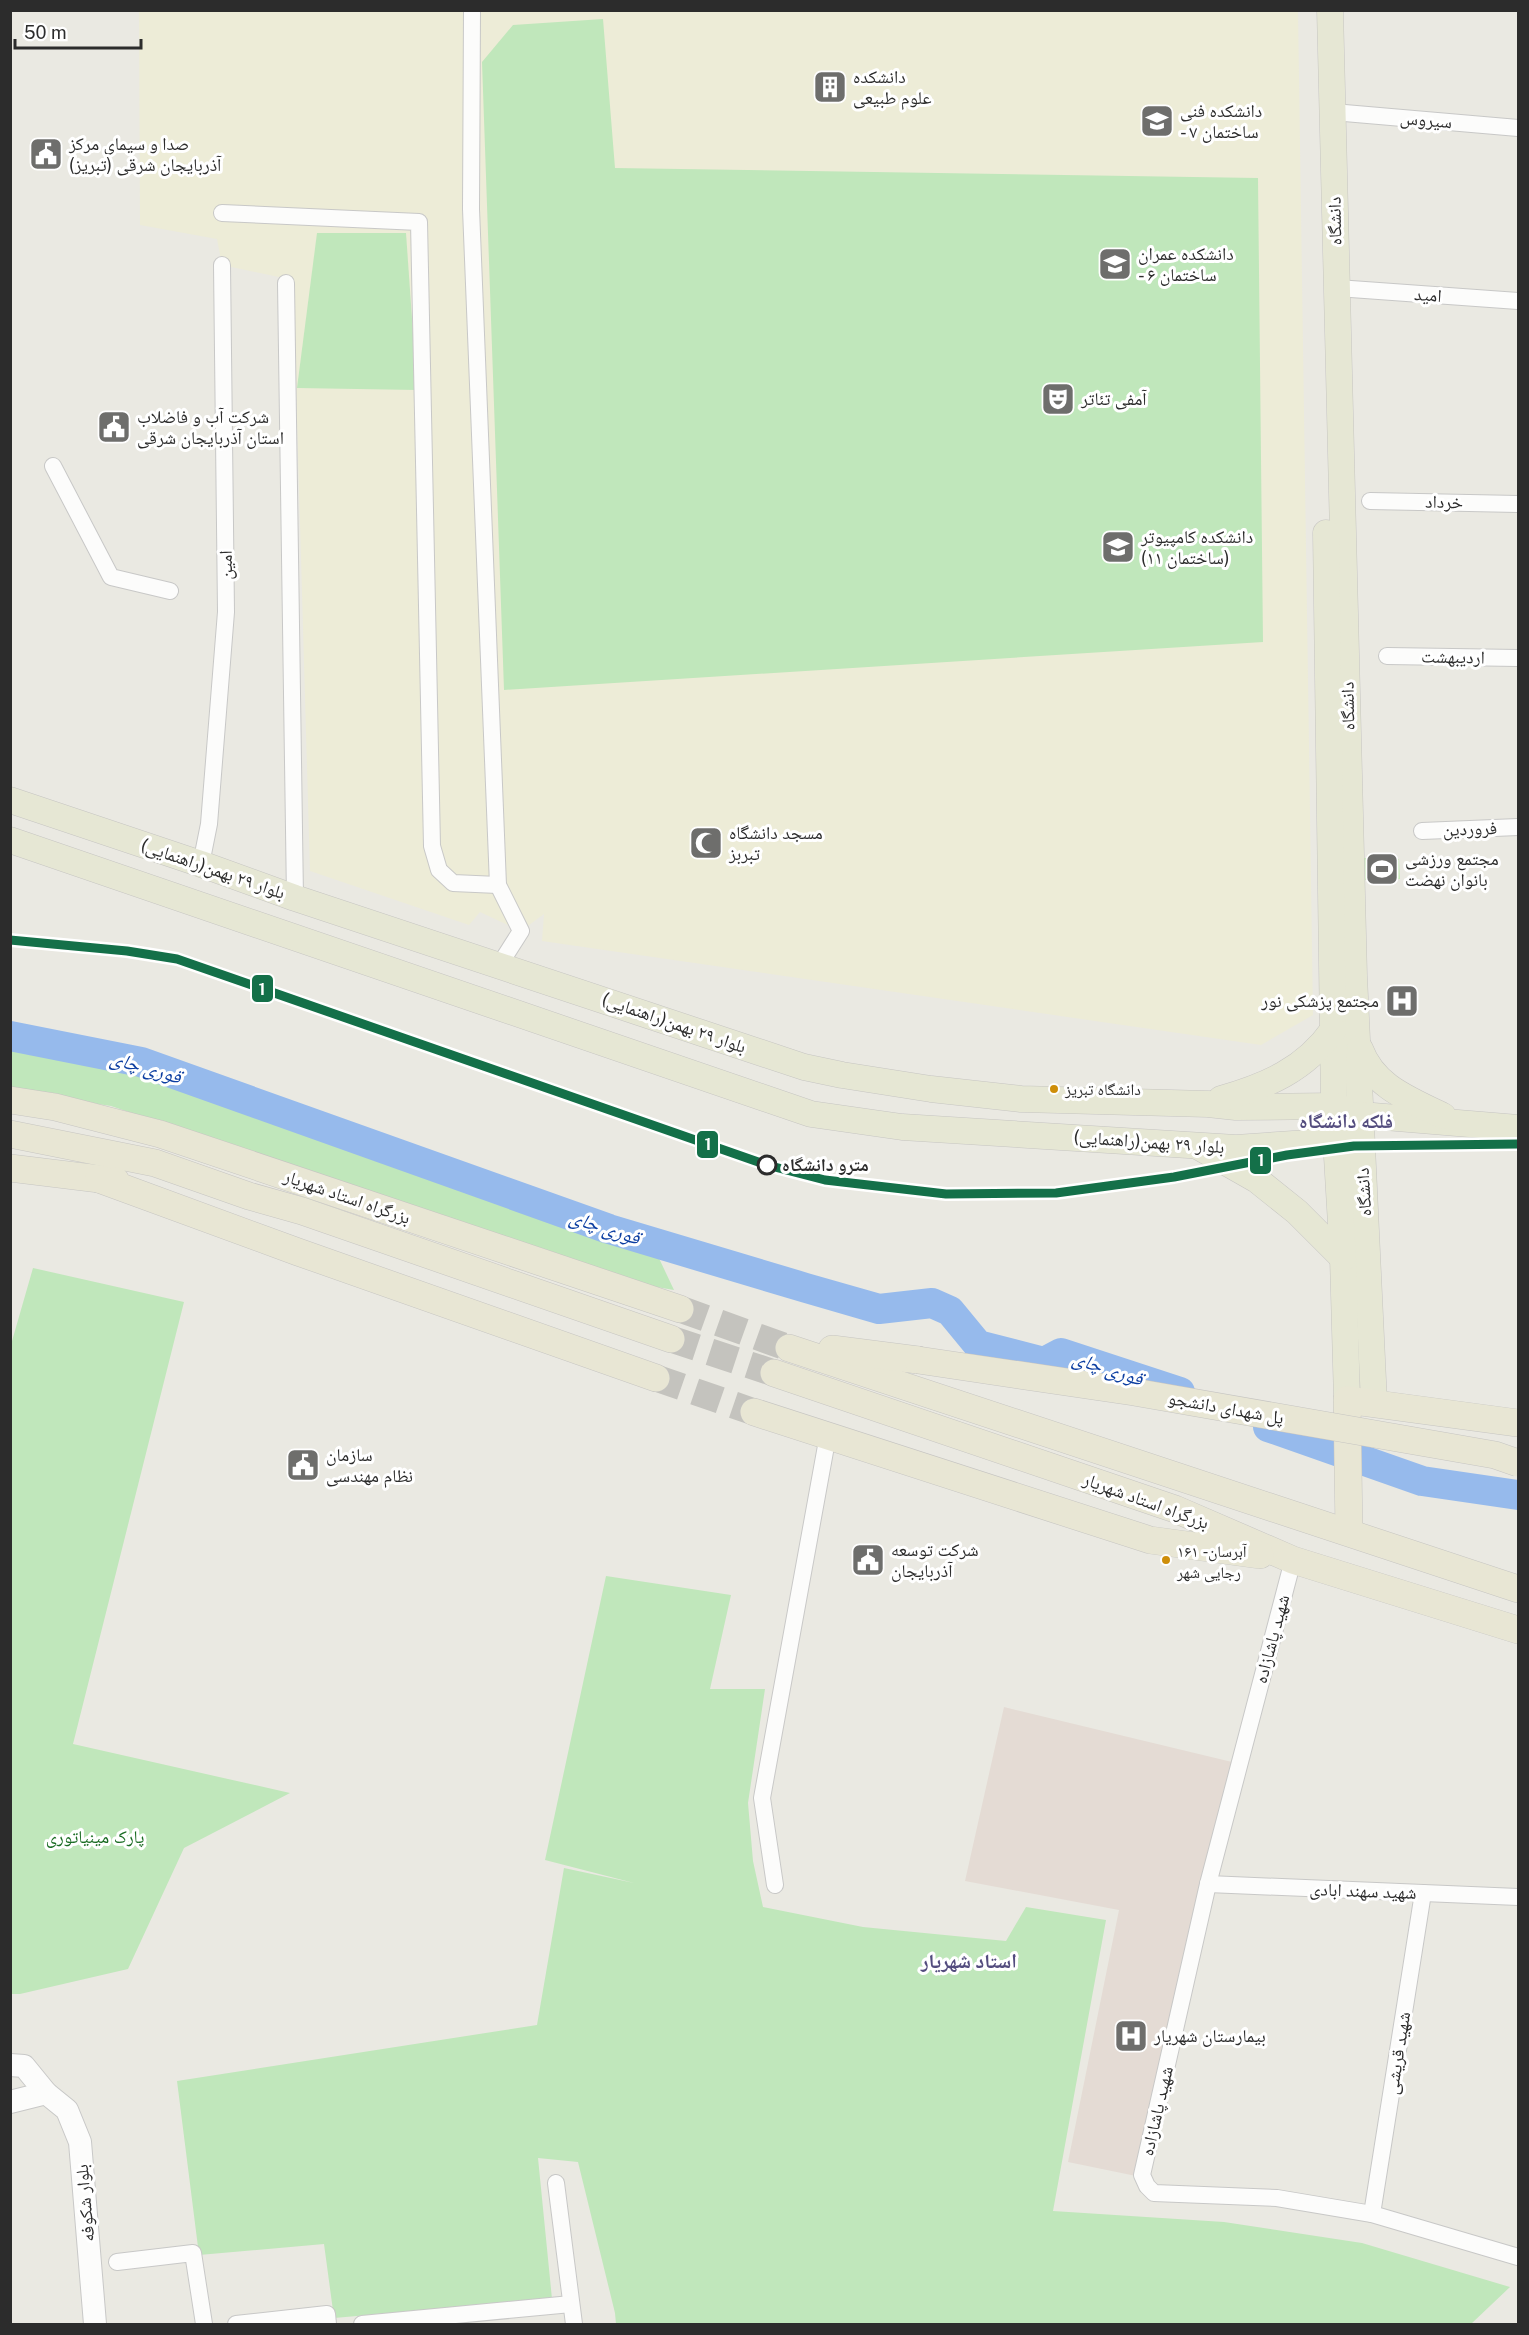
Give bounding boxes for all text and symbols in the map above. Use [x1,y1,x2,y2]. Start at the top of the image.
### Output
scale bar [15,12,141,50]
text: 50 m [24,22,67,43]
place label: دانشکده علوم طبیعی [853,66,932,110]
building icon: دانشکده علوم طبیعی [812,69,848,105]
place label: دانشکده فنی - ساختمان ۷ [1180,100,1262,143]
school or university icon: دانشکده فنی - ساختمان ۷ [1139,103,1175,139]
street label: سیروس [1399,107,1453,133]
place label: صدا و سیمای مرکز آذربایجان شرقی (تبریز) [68,133,222,176]
public building icon: صدا و سیمای مرکز آذربایجان شرقی (تبریز) [28,136,64,172]
street label: دانشگاه [1324,196,1345,246]
place label: دانشکده عمران - ساختمان ۶ [1138,243,1234,286]
school or university icon: دانشکده عمران - ساختمان ۶ [1097,246,1133,282]
street label: امید [1414,283,1442,306]
theatre icon: آمفی تئاتر [1040,381,1076,417]
place label: آمفی تئاتر [1080,388,1147,410]
place label: شرکت آب و فاضلاب استان آذربایجان شرقی [137,406,284,449]
public building icon: شرکت آب و فاضلاب استان آذربایجان شرقی [96,409,132,445]
street label: خرداد [1425,491,1463,512]
place label: دانشکده کامپیوتر (ساختمان ۱۱) [1140,526,1253,569]
school or university icon: دانشکده کامپیوتر (ساختمان ۱۱) [1100,529,1136,565]
street label: امین [215,550,237,580]
street label: اردیبهشت [1421,645,1485,668]
street label: دانشگاه [1337,681,1358,731]
street label: فروردین [1442,817,1498,841]
place label: مسجد دانشگاه تبربز [728,822,823,865]
mosque icon: مسجد دانشگاه تبربز [688,825,724,861]
street label: بلوار ٢٩ بهمن(راهنمایی) [138,834,288,904]
place label: مجتمع ورزشی بانوان نهضت [1405,848,1499,891]
sports icon: مجتمع ورزشی بانوان نهضت [1364,851,1400,887]
line badge: 1 [251,974,274,1003]
text: 1 [259,980,265,999]
hospital icon: مجتمع پزشکی نور [1384,983,1420,1019]
street label: بلوار ٢٩ بهمن(راهنمایی) [599,988,749,1058]
place label: مجتمع پزشکی نور [1260,990,1379,1013]
water label: قوری چای [107,1045,187,1090]
place label: دانشگاه تبریز [1064,1080,1141,1099]
marker: دانشگاه تبریز [1048,1083,1060,1095]
district label: فلکه دانشگاه [1299,1109,1393,1133]
street label: بلوار ٢٩ بهمن(راهنمایی) [1073,1126,1225,1158]
line badge: 1 [696,1130,719,1159]
text: 1 [705,1135,711,1154]
line badge: 1 [1249,1146,1272,1175]
text: 1 [1258,1151,1264,1170]
place label: مترو دانشگاه [782,1154,869,1175]
marker: مترو دانشگاه [757,1155,777,1175]
street label: بزرگراه استاد شهریار [280,1165,413,1229]
street label: دانشگاه [1352,1167,1375,1217]
water label: قوری چای [566,1204,646,1251]
water label: قوری چای [1069,1345,1149,1392]
street label: پل شهدای دانشجو [1166,1387,1286,1429]
place label: سازمان نظام مهندسی [326,1444,413,1488]
public building icon: سازمان نظام مهندسی [285,1447,321,1483]
street label: بزرگراه استاد شهریار [1079,1468,1212,1534]
place label: شرکت توسعه آذربایجان [891,1539,979,1582]
public building icon: شرکت توسعه آذربایجان [850,1542,886,1578]
place label: آبرسان - ۱۶۱ رجایی شهر [1176,1542,1248,1583]
marker: آبرسان - ۱۶۱ رجایی شهر [1160,1554,1172,1566]
street label: شهید پاشازاده [1250,1592,1295,1686]
park label: پارک مینیاتوری [46,1826,144,1848]
street label: شهید سهند ابادی [1309,1878,1417,1904]
district label: استاد شهریار [920,1949,1017,1973]
street label: شهید قریشی [1381,2010,1415,2096]
hospital icon: بیمارستان شهریار [1113,2018,1149,2054]
place label: بیمارستان شهریار [1153,2025,1266,2047]
street label: شهید پاشازاده [1136,2064,1178,2158]
street label: بلوار شکوفه [71,2163,99,2243]

